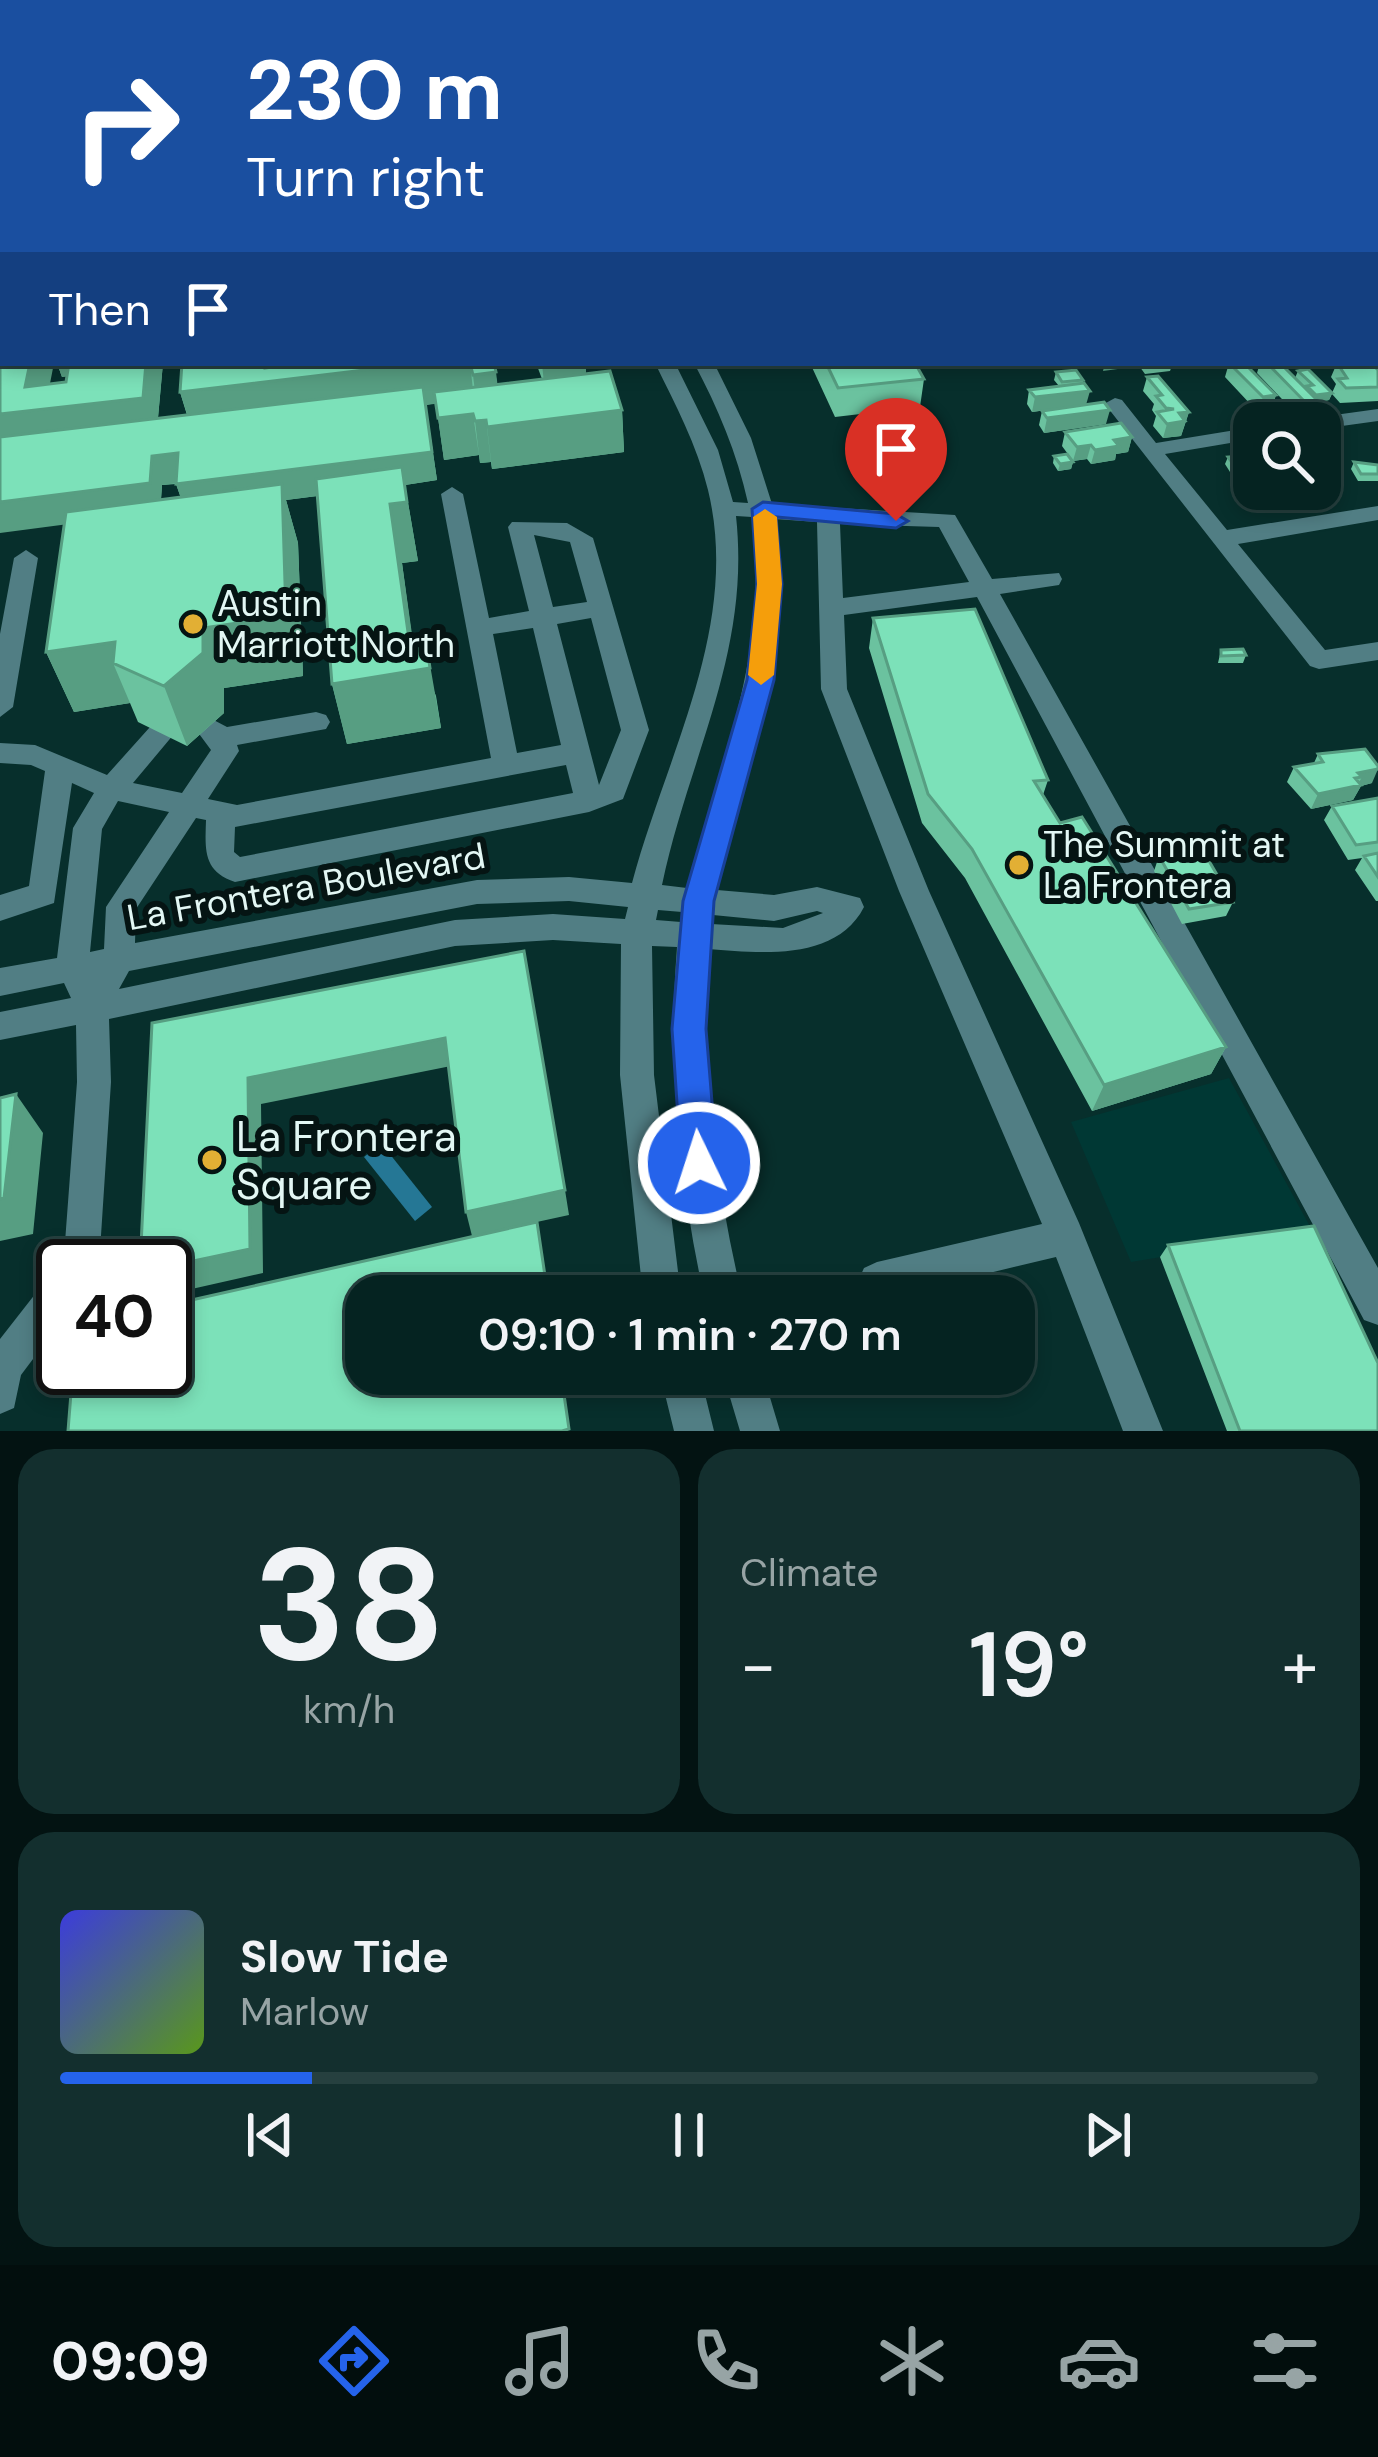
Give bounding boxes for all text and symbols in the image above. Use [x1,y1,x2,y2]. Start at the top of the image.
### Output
text: 230 m [246,36,503,145]
icon: right [48,48,204,204]
text: Turn right [246,142,485,213]
icon: arrive [175,276,241,342]
text: Then [48,280,151,339]
pin [845,398,947,521]
map controls [1233,402,1341,510]
button: search [1233,402,1341,510]
icon: arrive [863,416,929,482]
place label: Austin Marriott North [217,580,455,668]
marker: Austin Marriott North [180,611,206,637]
place label: The Summit at La Frontera [1043,821,1285,909]
street label: La Frontera Boulevard [123,832,489,941]
marker: The Summit at La Frontera [1006,852,1032,878]
position arrow [636,1100,762,1226]
place label: La Frontera Square [236,1109,457,1212]
marker: La Frontera Square [199,1147,225,1173]
speed limit sign: 40 [36,1239,192,1395]
text: 09:10 · 1 min · 270 m [478,1305,902,1364]
text: 38 [253,1504,445,1707]
text: Climate [740,1547,878,1598]
text: 19° [969,1607,1089,1724]
text: − [740,1623,776,1708]
text: + [1282,1623,1318,1708]
text: km/h [303,1684,395,1735]
text: Slow Tide [240,1927,449,1986]
text: Marlow [240,1986,369,2037]
icon: previous [237,2102,303,2168]
icon: pause [656,2102,722,2168]
icon: next [1075,2102,1141,2168]
icon: directions [312,2319,396,2403]
icon: music [498,2319,582,2403]
icon: phone [684,2319,768,2403]
icon: climate [870,2319,954,2403]
icon: car [1057,2319,1141,2403]
icon: filters [1243,2319,1327,2403]
text: 09:09 [51,2326,209,2397]

